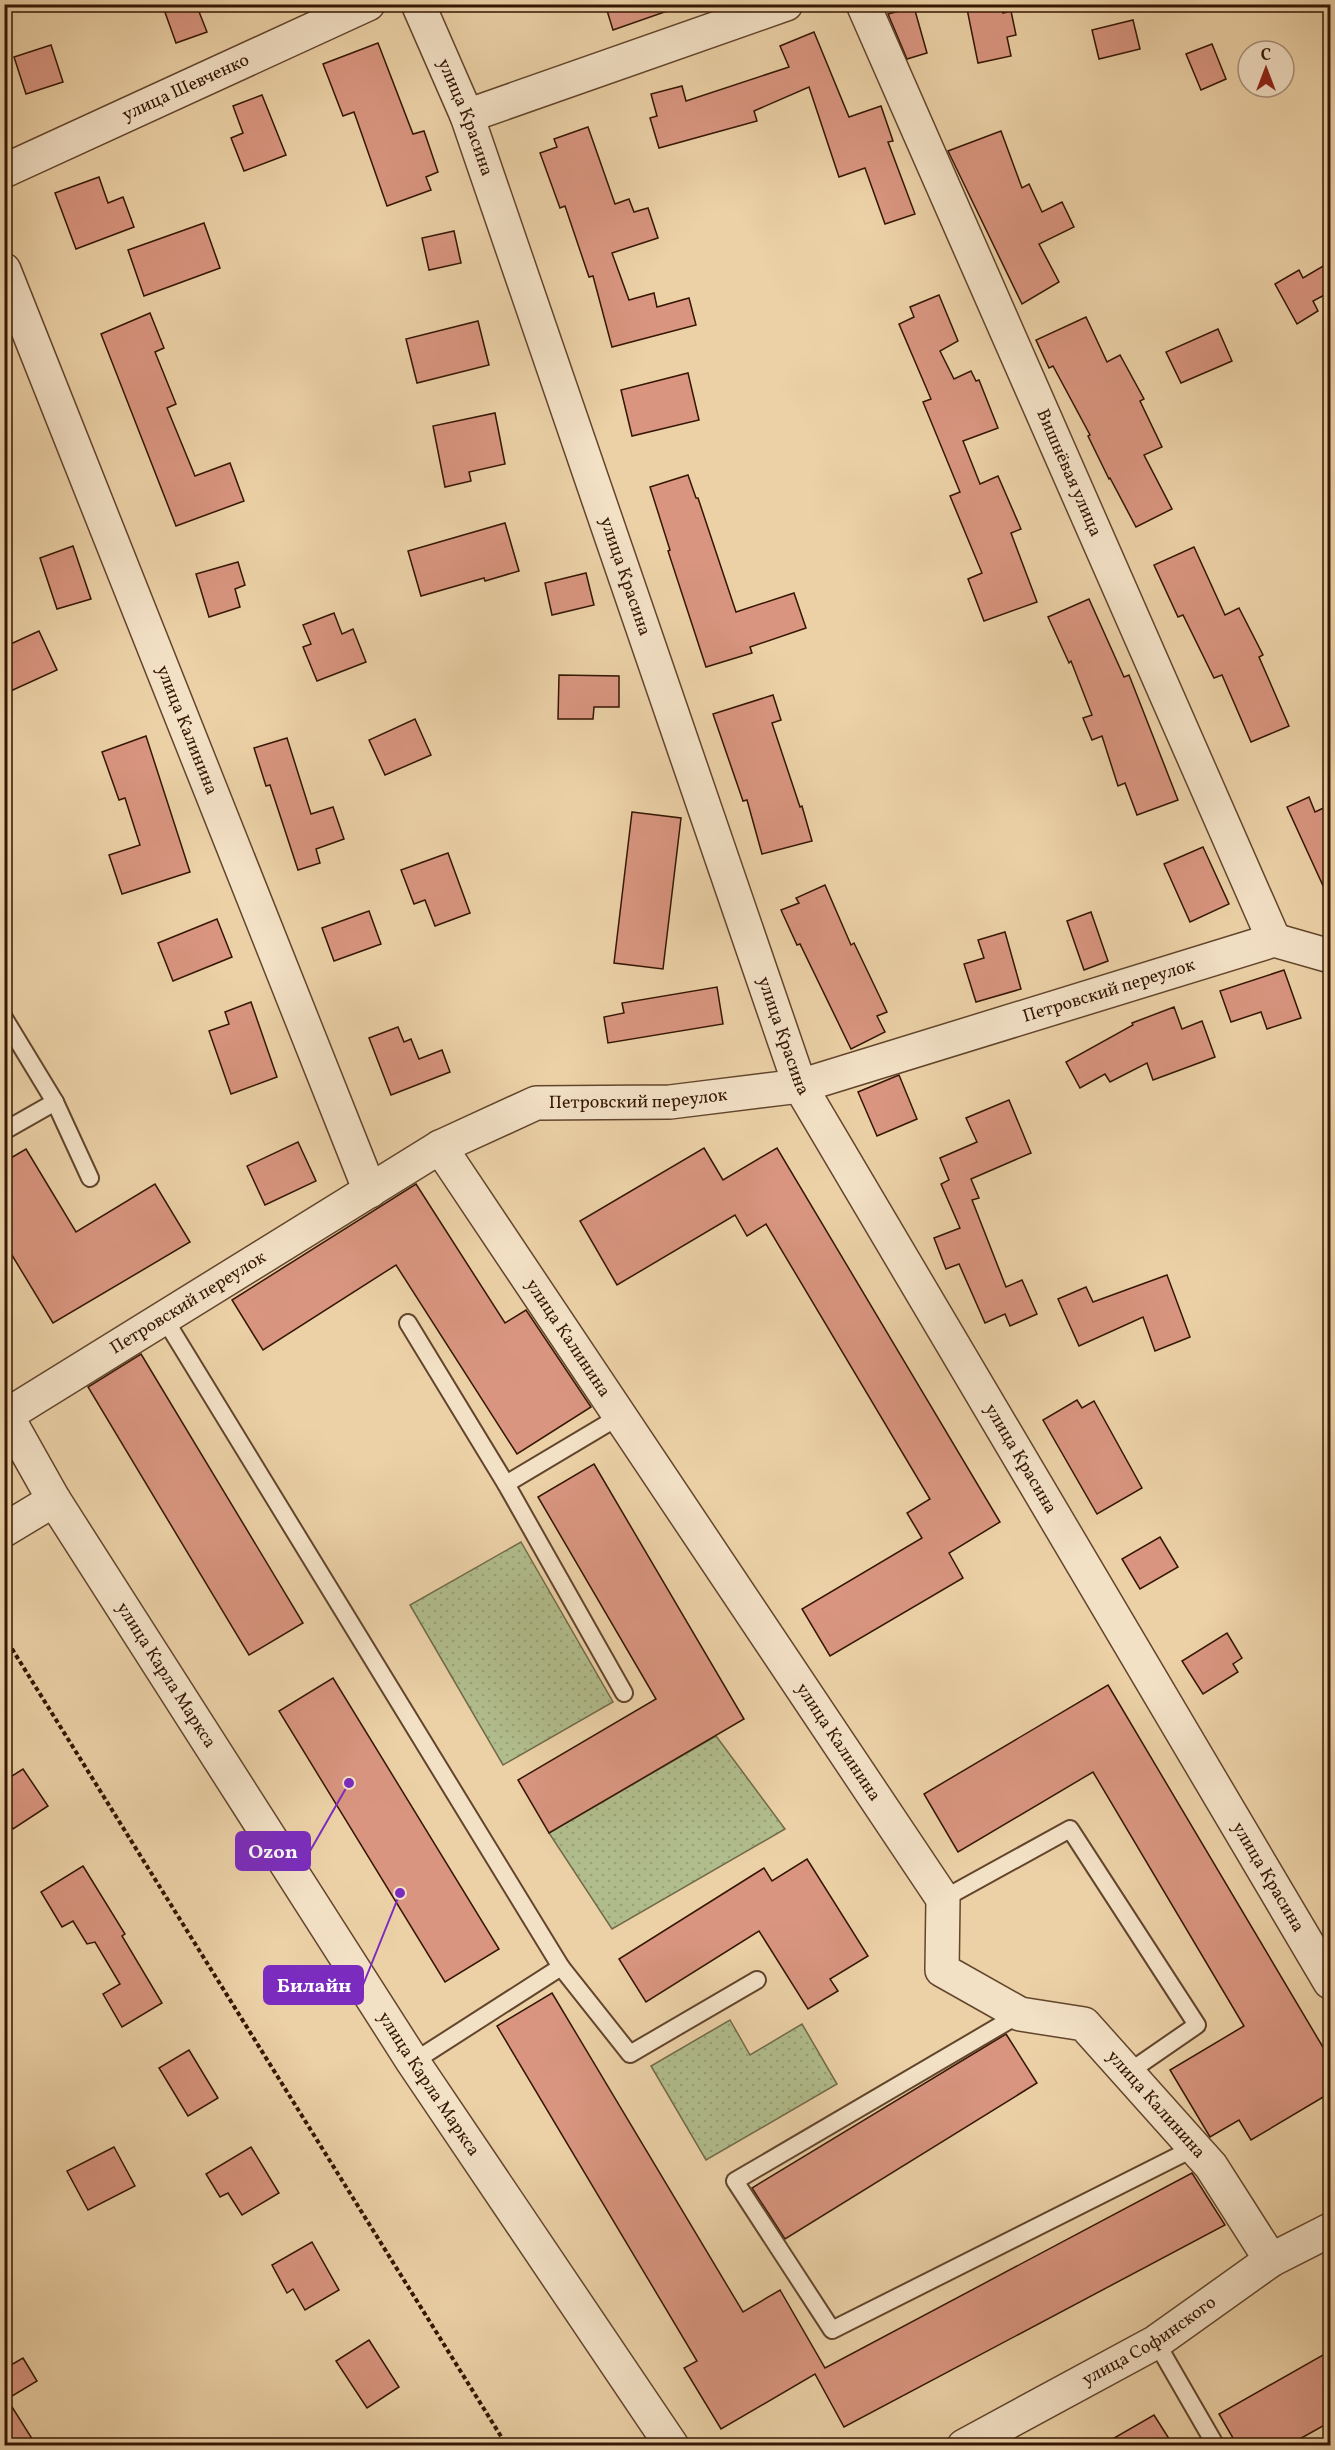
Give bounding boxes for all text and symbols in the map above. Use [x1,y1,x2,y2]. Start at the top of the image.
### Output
north arrow [1236,39,1296,99]
text: С [1261,45,1271,67]
street label: улица Шевченко [118,48,253,128]
street label: улица Красина [431,55,499,180]
street label: Вишнёвая улица [1030,405,1108,541]
street label: улица Красина [593,514,657,639]
street label: улица Калинина [150,661,224,799]
street label: Петровский переулок [1020,952,1198,1029]
street label: улица Красина [751,973,816,1100]
street label: Петровский переулок [549,1083,729,1115]
street label: Петровский переулок [105,1245,271,1361]
street label: улица Калинина [519,1274,617,1402]
street label: улица Красина [978,1399,1063,1519]
street label: улица Карла Маркса [110,1597,222,1753]
street label: улица Калинина [789,1678,887,1806]
street label: улица Красина [1226,1817,1310,1937]
callout: Ozon [236,1832,310,1870]
text: Ozon [248,1839,298,1867]
callout: Билайн [264,1966,363,2004]
text: Билайн [277,1973,351,2001]
street label: улица Карла Маркса [372,2007,486,2161]
street label: улица Калинина [1101,2045,1211,2164]
street label: улица Софинского [1078,2290,1222,2392]

